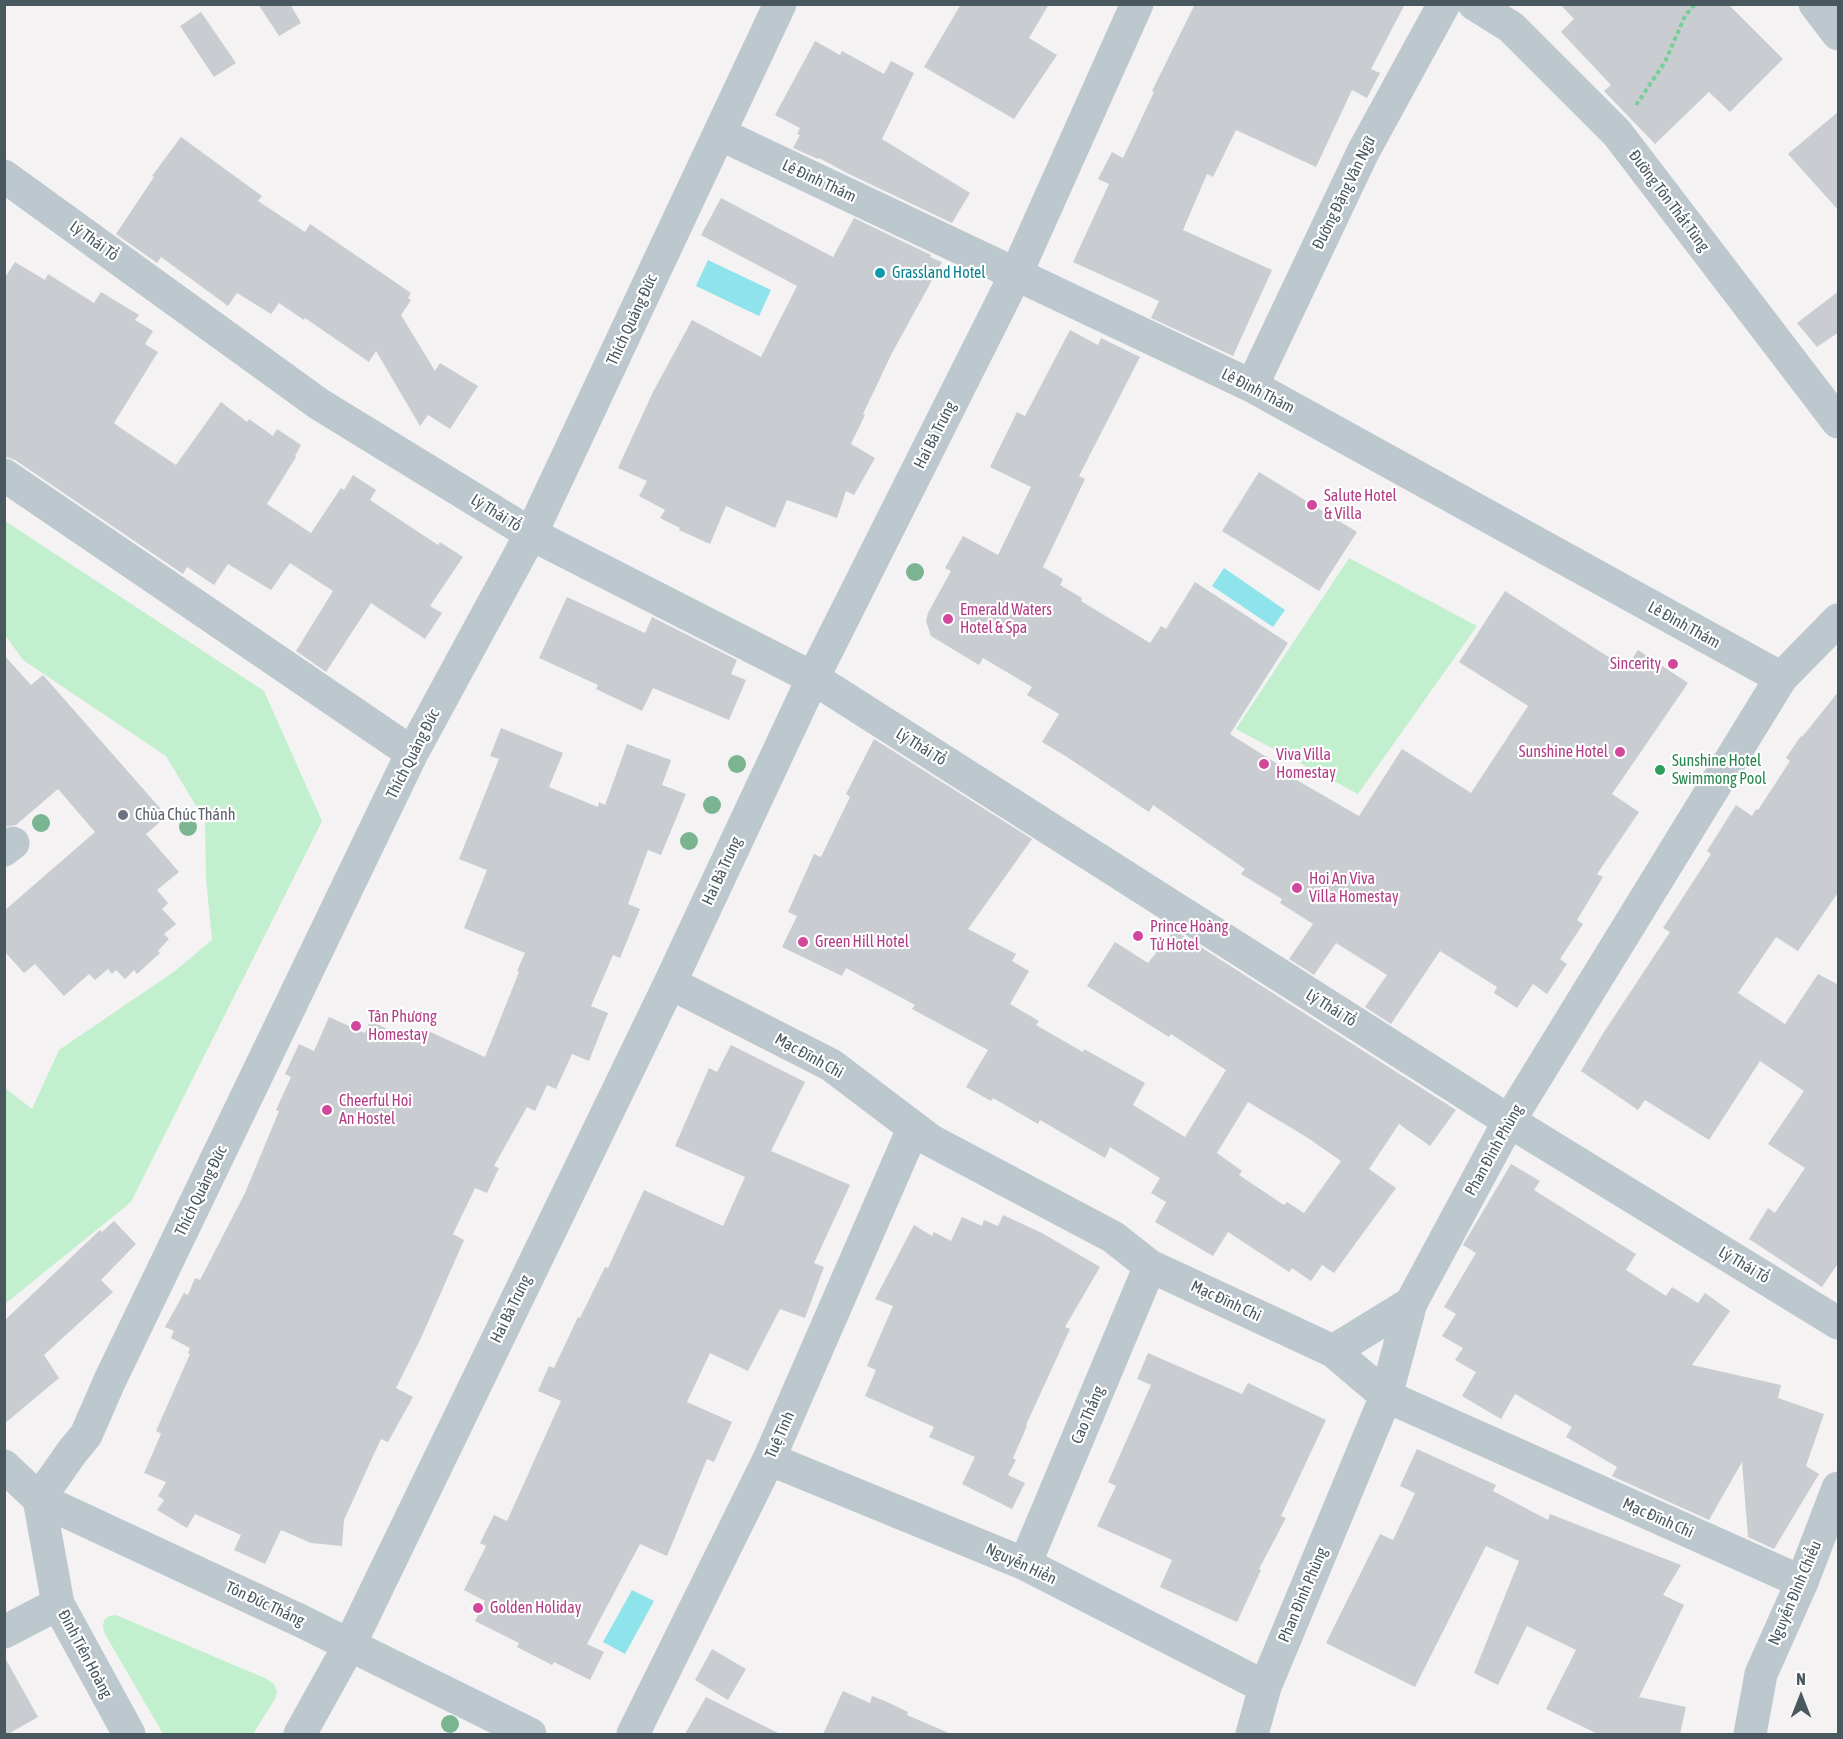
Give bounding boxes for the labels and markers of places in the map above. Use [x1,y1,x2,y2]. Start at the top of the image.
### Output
place label: Grassland Hotel [892,263,986,283]
marker: Grassland Hotel [873,266,887,280]
place label: Salute Hotel & Villa [1324,486,1397,524]
marker: Salute Hotel & Villa [1305,498,1319,512]
place label: Emerald Waters Hotel & Spa [960,600,1052,638]
marker: Emerald Waters Hotel & Spa [941,612,955,626]
place label: Sincerity [1610,654,1661,674]
marker: Sincerity [1666,657,1680,671]
place label: Sunshine Hotel [1519,742,1608,762]
place label: Viva Villa Homestay [1276,745,1336,783]
marker: Sunshine Hotel [1613,745,1627,759]
place label: Sunshine Hotel Swimmong Pool [1672,751,1766,789]
marker: Viva Villa Homestay [1257,757,1271,771]
marker: Sunshine Hotel Swimmong Pool [1653,763,1667,777]
place label: Chùa Chúc Thánh [135,805,236,825]
marker: Chùa Chúc Thánh [116,808,130,822]
place label: Hoi An Viva Villa Homestay [1309,869,1399,907]
marker: Hoi An Viva Villa Homestay [1290,881,1304,895]
place label: Prince Hoàng Tử Hotel [1150,917,1228,955]
marker: Prince Hoàng Tử Hotel [1131,929,1145,943]
place label: Green Hill Hotel [815,932,909,952]
marker: Green Hill Hotel [796,935,810,949]
place label: Tân Phương Homestay [368,1007,437,1045]
marker: Tân Phương Homestay [349,1019,363,1033]
place label: Cheerful Hoi An Hostel [339,1091,412,1129]
marker: Cheerful Hoi An Hostel [320,1103,334,1117]
place label: Golden Holiday [490,1598,581,1618]
marker: Golden Holiday [471,1601,485,1615]

